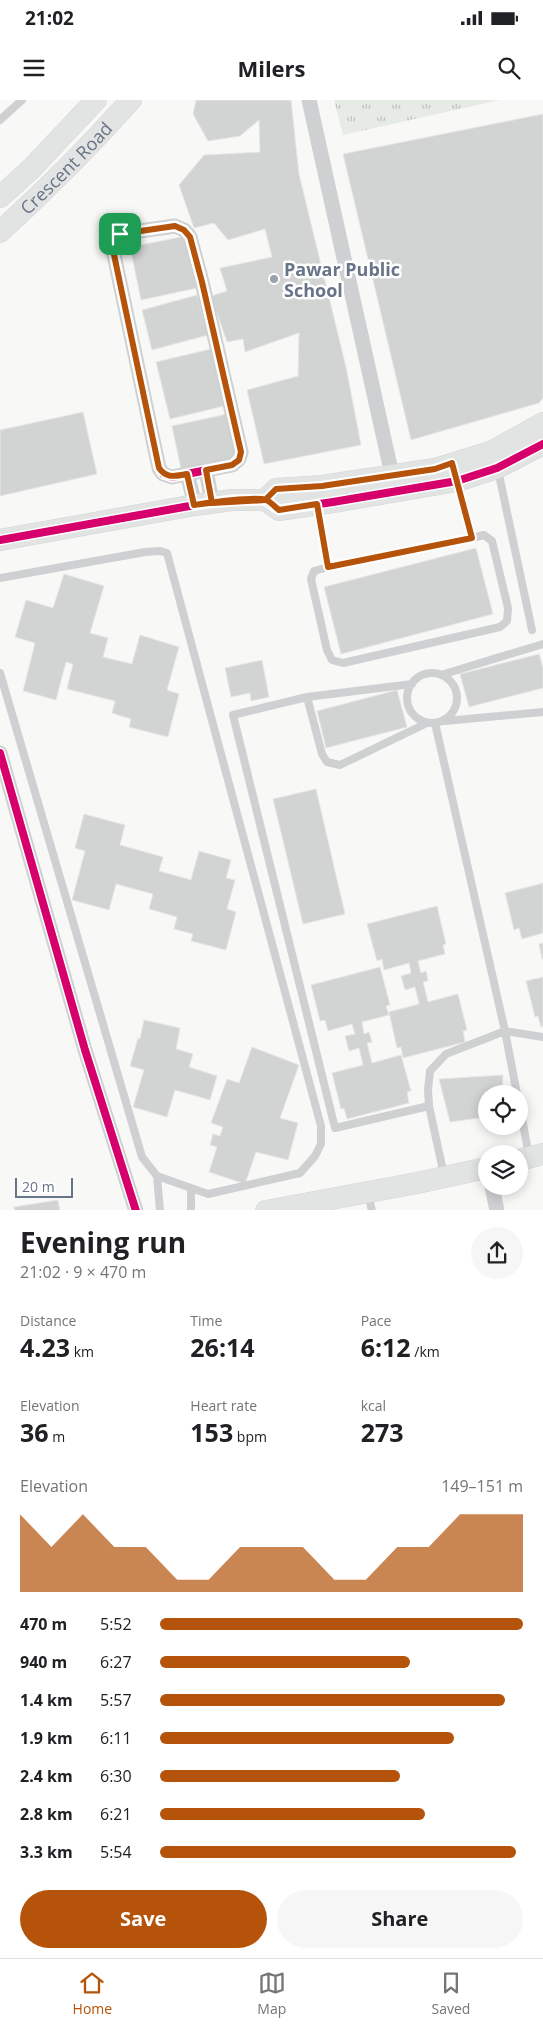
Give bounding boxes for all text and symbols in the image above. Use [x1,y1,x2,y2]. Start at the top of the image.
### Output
text: 21:02 [25,5,74,31]
text: Milers [237,53,306,83]
icon: menu [20,54,48,82]
icon: search [495,54,523,82]
street label: Crescent Road [15,117,117,219]
pin [99,213,141,255]
icon: arrive [106,220,134,248]
place label: Pawar Public School [284,257,400,302]
marker: Pawar Public School [268,273,280,285]
map controls [478,1085,528,1195]
button: locate [478,1085,528,1135]
button: layers [478,1145,528,1195]
scale bar [15,1176,72,1199]
text: 20 m [22,1177,55,1196]
text: Evening run [20,1223,186,1261]
button: share [471,1227,523,1279]
text: 21:02 · 9 × 470 m [20,1261,146,1283]
text: Distance [20,1311,76,1330]
text: Time [190,1311,222,1330]
text: Pace [361,1311,391,1330]
text: 4.23 [20,1330,70,1364]
text: 26:14 [190,1330,255,1364]
text: 6:12 [361,1330,411,1364]
text: km [70,1342,94,1361]
text: /km [411,1342,440,1361]
text: Elevation [20,1396,79,1415]
text: Heart rate [190,1396,257,1415]
text: kcal [361,1396,386,1415]
text: 36 [20,1415,49,1449]
text: 153 [190,1415,233,1449]
text: 273 [361,1415,404,1449]
text: m [49,1427,65,1446]
text: bpm [233,1427,267,1446]
text: Elevation [20,1475,88,1497]
text: 149–151 m [441,1475,523,1497]
text: 470 m [20,1613,67,1635]
text: 5:52 [100,1613,132,1635]
text: 940 m [20,1651,67,1673]
text: 6:27 [100,1651,132,1673]
text: 1.4 km [20,1689,73,1711]
text: 5:57 [100,1689,132,1711]
text: 1.9 km [20,1727,73,1749]
text: 6:11 [100,1727,132,1749]
text: 2.4 km [20,1765,73,1787]
text: 6:30 [100,1765,132,1787]
text: 2.8 km [20,1803,73,1825]
text: 6:21 [100,1803,132,1825]
text: 3.3 km [20,1841,73,1863]
text: 5:54 [100,1841,132,1863]
button: Save [20,1890,267,1948]
button: Share [277,1890,523,1948]
tab: Home [73,1969,112,2018]
tab: Map [257,1969,286,2018]
tab: Saved [431,1969,470,2018]

